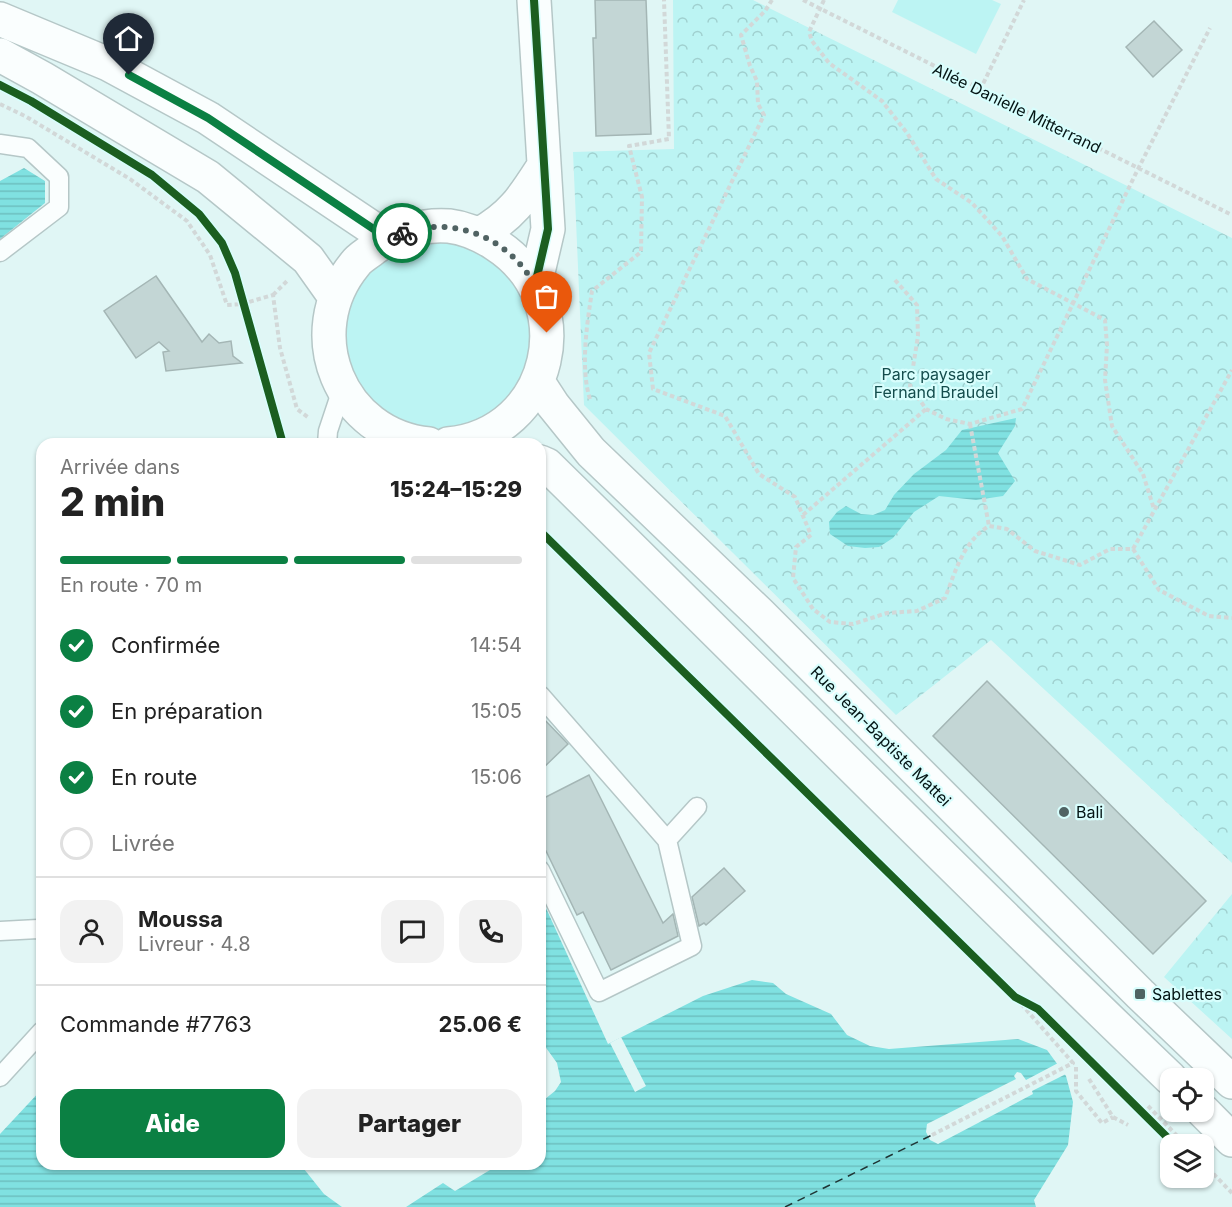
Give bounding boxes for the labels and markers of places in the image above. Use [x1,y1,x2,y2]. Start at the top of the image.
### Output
pin [103,13,154,75]
pin [521,271,572,333]
place label: Bali [1076,802,1103,822]
marker: Bali [1057,805,1071,819]
place label: Sablettes [1152,984,1222,1004]
marker: Sablettes [1133,987,1147,1001]

